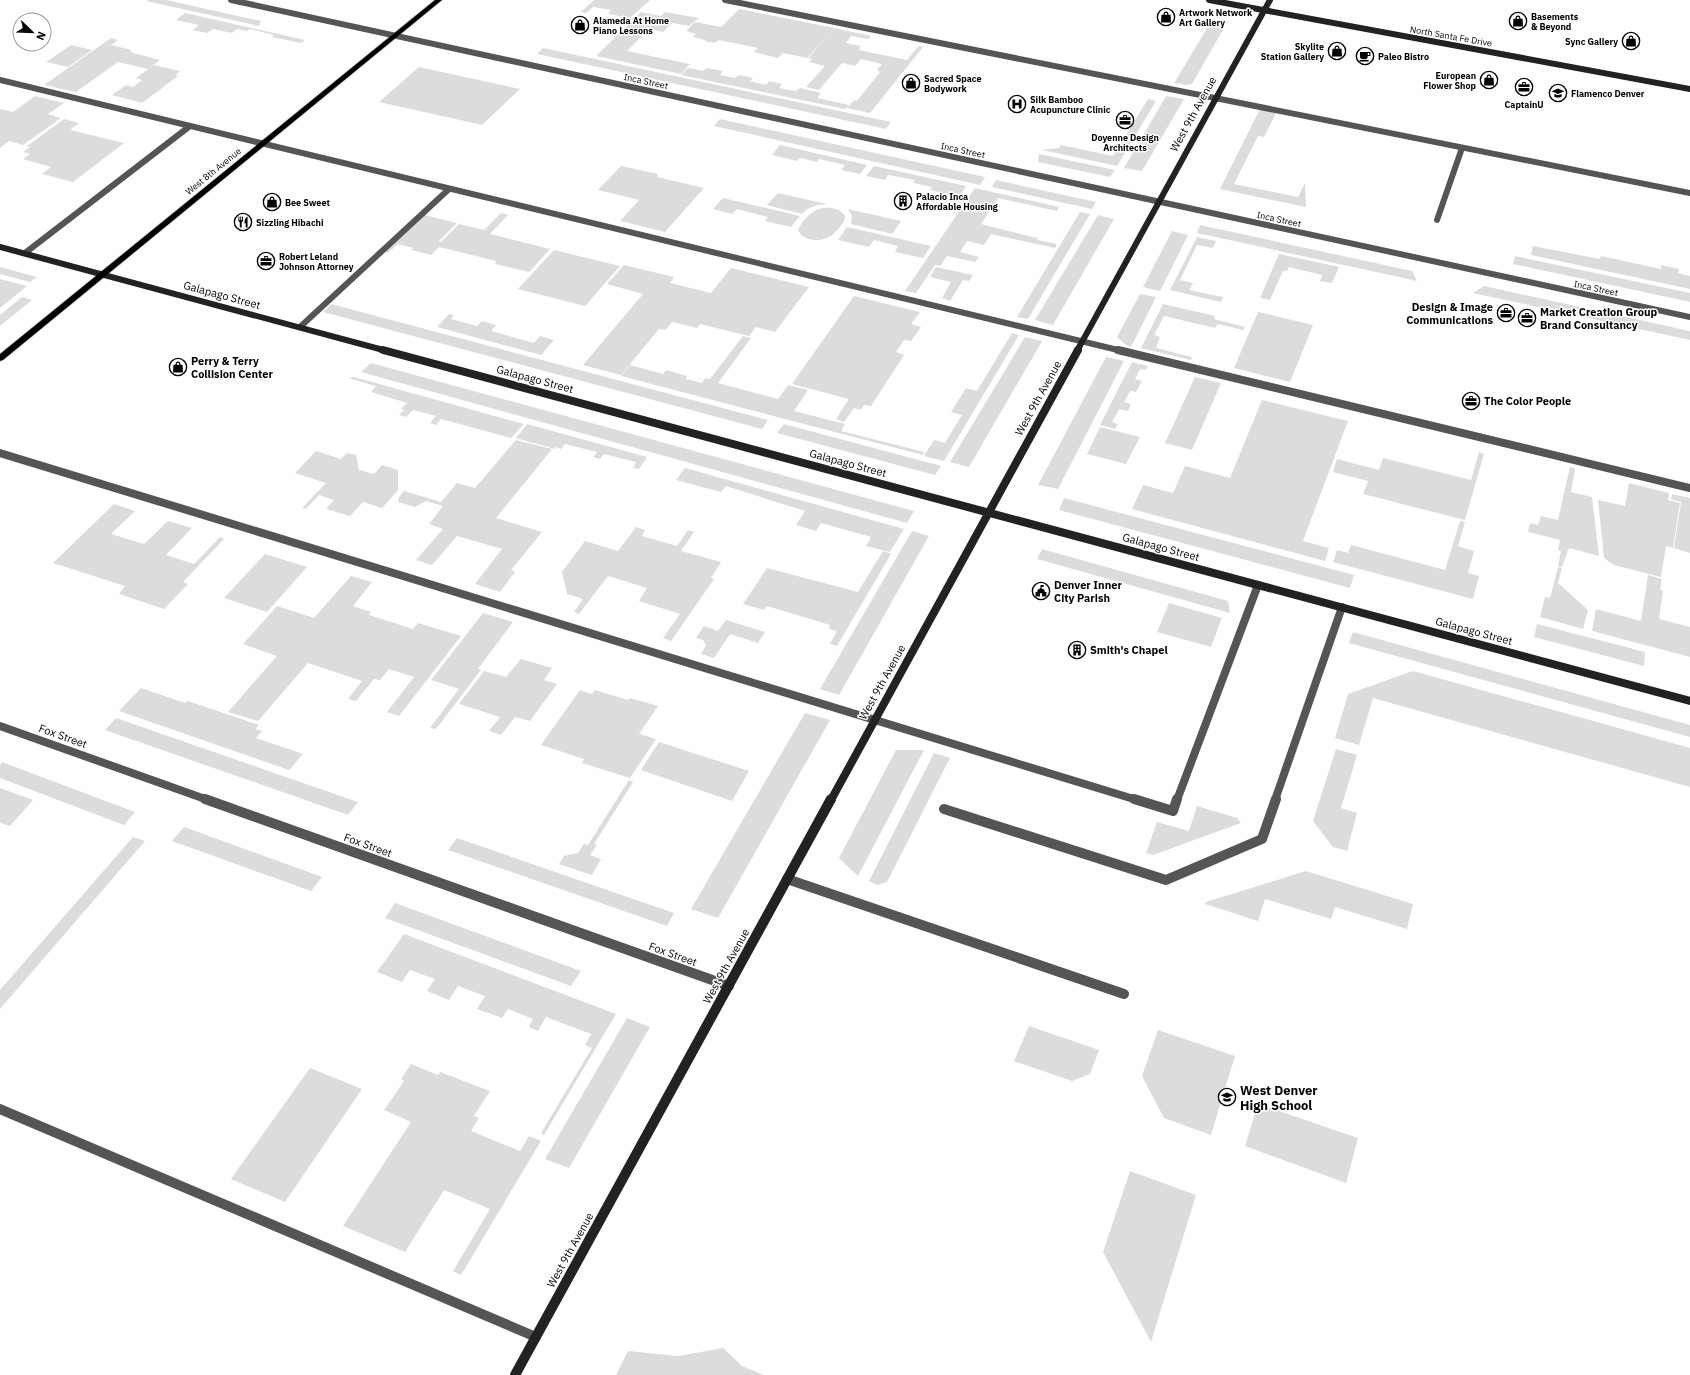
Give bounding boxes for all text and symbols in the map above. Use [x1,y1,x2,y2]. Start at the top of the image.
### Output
shop icon: Artwork Network Art Gallery [1156,7,1176,27]
place label: Artwork Network Art Gallery [1179,7,1253,28]
shop icon: Basements & Beyond [1508,11,1528,31]
place label: Basements & Beyond [1531,11,1579,32]
north arrow [12,12,52,52]
shop icon: Alameda At Home Piano Lessons [570,15,590,35]
place label: Alameda At Home Piano Lessons [593,15,669,36]
street label: North Santa Fe Drive [1409,23,1493,49]
text: N [33,30,49,42]
shop icon: Sync Gallery [1621,31,1641,51]
place label: Sync Gallery [1565,36,1618,47]
place label: Skylite Station Gallery [1261,41,1324,62]
shop icon: Skylite Station Gallery [1327,41,1347,61]
cafe icon: Paleo Bistro [1355,46,1375,66]
place label: Paleo Bistro [1378,51,1429,62]
place label: European Flower Shop [1423,70,1477,91]
shop icon: European Flower Shop [1479,70,1499,90]
street label: Inca Street [623,71,669,91]
shop icon: Sacred Space Bodywork [901,73,921,93]
place label: Sacred Space Bodywork [924,73,982,94]
street label: West 9th Avenue [1167,74,1219,154]
office icon: CaptainU [1514,77,1534,97]
school or university icon: Flamenco Denver [1548,83,1568,103]
place label: Flamenco Denver [1571,88,1645,99]
hospital icon: Silk Bamboo Acupuncture Clinic [1007,94,1027,114]
place label: Silk Bamboo Acupuncture Clinic [1030,94,1111,115]
place label: CaptainU [1504,99,1544,110]
office icon: Doyenne Design Architects [1115,110,1135,130]
place label: Doyenne Design Architects [1091,132,1159,153]
street label: Inca Street [940,140,986,160]
street label: West 8th Avenue [183,145,243,197]
building icon: Palacio Inca Affordable Housing [893,191,913,211]
place label: Palacio Inca Affordable Housing [916,191,998,212]
shop icon: Bee Sweet [262,192,282,212]
place label: Bee Sweet [285,197,330,208]
street label: Inca Street [1256,209,1302,229]
restaurant icon: Sizzling Hibachi [233,212,253,232]
place label: Sizzling Hibachi [256,217,324,228]
office icon: Robert Leland Johnson Attorney [256,251,276,271]
place label: Robert Leland Johnson Attorney [279,251,354,272]
street label: Galapago Street [182,278,262,312]
street label: Inca Street [1573,278,1619,298]
place label: Design & Image Communications [1406,300,1493,327]
office icon: Design & Image Communications [1496,303,1516,323]
place label: Market Creation Group Brand Consultancy [1540,305,1657,332]
office icon: Market Creation Group Brand Consultancy [1517,308,1537,328]
place label: Perry & Terry Collision Center [191,354,273,381]
shop icon: Perry & Terry Collision Center [168,357,188,377]
street label: West 9th Avenue [1012,358,1064,438]
street label: Galapago Street [495,362,575,396]
office icon: The Color People [1461,391,1481,411]
place label: The Color People [1484,394,1571,408]
street label: Galapago Street [808,446,888,480]
street label: Galapago Street [1121,530,1201,564]
place label: Denver Inner City Parish [1054,578,1122,605]
public building icon: Denver Inner City Parish [1031,581,1051,601]
street label: Galapago Street [1434,614,1514,648]
building icon: Smith's Chapel [1067,640,1087,660]
street label: West 9th Avenue [856,642,908,722]
place label: Smith's Chapel [1090,643,1168,657]
street label: Fox Street [37,721,89,751]
street label: Fox Street [342,830,394,860]
street label: West 9th Avenue [700,926,752,1006]
street label: Fox Street [647,939,699,969]
place label: West Denver High School [1240,1082,1318,1114]
school or university icon: West Denver High School [1217,1087,1237,1107]
street label: West 9th Avenue [544,1210,596,1290]

